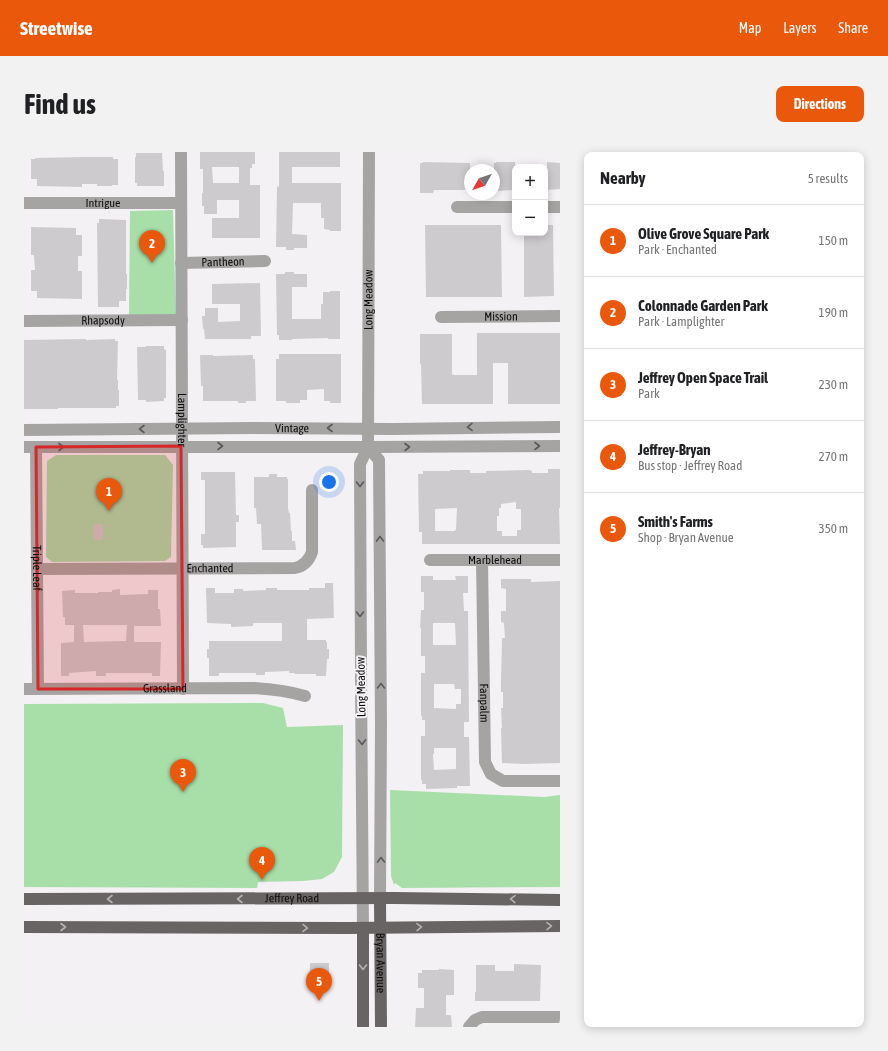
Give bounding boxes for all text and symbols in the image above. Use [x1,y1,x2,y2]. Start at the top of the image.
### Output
text: Streetwise [20,17,93,39]
text: Map [739,20,761,36]
text: Layers [783,20,816,36]
text: Share [838,20,868,36]
button: Directions [776,86,864,122]
text: Find us [24,88,96,120]
north arrow [464,164,500,200]
map controls [512,164,548,236]
button: + [512,164,548,200]
text: Nearby [600,168,646,188]
text: 5 results [808,171,848,186]
street label: Intrigue [85,196,121,210]
button: − [512,200,548,236]
text: Olive Grove Square Park [638,225,769,242]
pin: 2 [139,230,165,263]
text: 1 [610,233,616,248]
text: 150 m [819,233,848,248]
text: Park · Enchanted [638,242,717,257]
street label: Pantheon [201,254,245,270]
street label: Long Meadow [361,270,376,330]
text: Colonnade Garden Park [638,297,768,314]
text: 2 [610,305,616,320]
text: 190 m [819,305,848,320]
street label: Mission [484,309,518,324]
street label: Rhapsody [81,313,125,328]
text: Park · Lamplighter [638,314,724,329]
text: Jeffrey Open Space Trail [638,369,768,386]
text: 3 [610,377,616,392]
text: 230 m [819,377,848,392]
text: Park [638,386,660,401]
street label: Lamplighter [175,393,189,447]
street label: Vintage [275,421,309,435]
one-way arrow [467,423,473,431]
one-way arrow [327,424,333,432]
one-way arrow [139,425,145,433]
text: Jeffrey-Bryan [638,441,711,458]
one-way arrow [217,442,223,451]
one-way arrow [534,442,540,450]
one-way arrow [58,443,64,451]
one-way arrow [404,443,410,451]
text: 4 [610,449,616,464]
text: 270 m [819,449,848,464]
text: Bus stop · Jeffrey Road [638,458,742,473]
your location [319,472,339,492]
pin: 1 [96,478,122,511]
one-way arrow [356,481,364,487]
text: Smith's Farms [638,513,713,530]
text: 5 [610,521,616,536]
text: 350 m [819,521,848,536]
text: Shop · Bryan Avenue [638,530,734,545]
one-way arrow [376,536,384,542]
street label: Triple Leaf [30,545,44,592]
street label: Marblehead [468,553,522,567]
street label: Enchanted [186,561,234,575]
one-way arrow [356,611,364,617]
street label: Long Meadow [353,657,369,717]
street label: Grassland [143,681,187,695]
one-way arrow [377,683,385,689]
street label: Fanpalm [477,683,491,723]
one-way arrow [358,739,366,745]
pin: 3 [170,759,196,792]
pin: 4 [249,847,275,880]
one-way arrow [376,857,385,863]
street label: Jeffrey Road [265,891,319,905]
one-way arrow [107,895,113,903]
one-way arrow [237,895,243,903]
one-way arrow [510,895,516,903]
one-way arrow [546,922,552,930]
one-way arrow [60,923,66,931]
one-way arrow [416,923,422,931]
one-way arrow [302,924,308,932]
street label: Bryan Avenue [373,933,388,993]
one-way arrow [359,964,367,970]
pin: 5 [306,968,332,1001]

